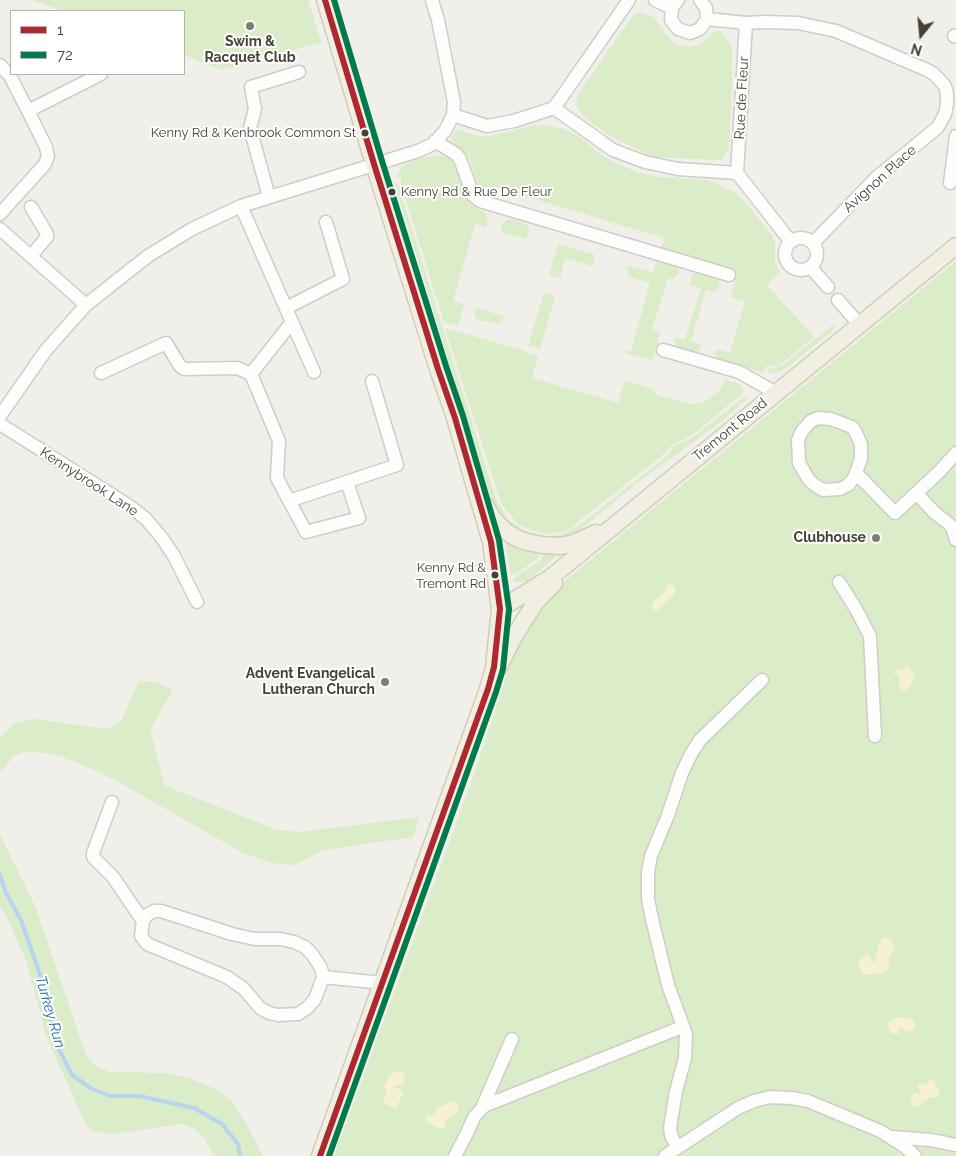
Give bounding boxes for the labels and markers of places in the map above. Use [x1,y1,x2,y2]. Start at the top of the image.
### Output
marker: Swim & Racquet Club [244,20,256,32]
place label: Swim & Racquet Club [204,34,296,66]
place label: Kenny Rd & Kenbrook Common St [151,125,356,141]
marker: Kenny Rd & Kenbrook Common St [360,128,370,138]
place label: Kenny Rd & Rue De Fleur [401,184,552,200]
marker: Kenny Rd & Rue De Fleur [387,187,397,197]
place label: Clubhouse [794,530,866,546]
marker: Clubhouse [870,532,882,544]
place label: Kenny Rd & Tremont Rd [416,560,486,591]
marker: Kenny Rd & Tremont Rd [490,570,500,580]
place label: Advent Evangelical Lutheran Church [246,666,375,699]
marker: Advent Evangelical Lutheran Church [379,676,391,688]

